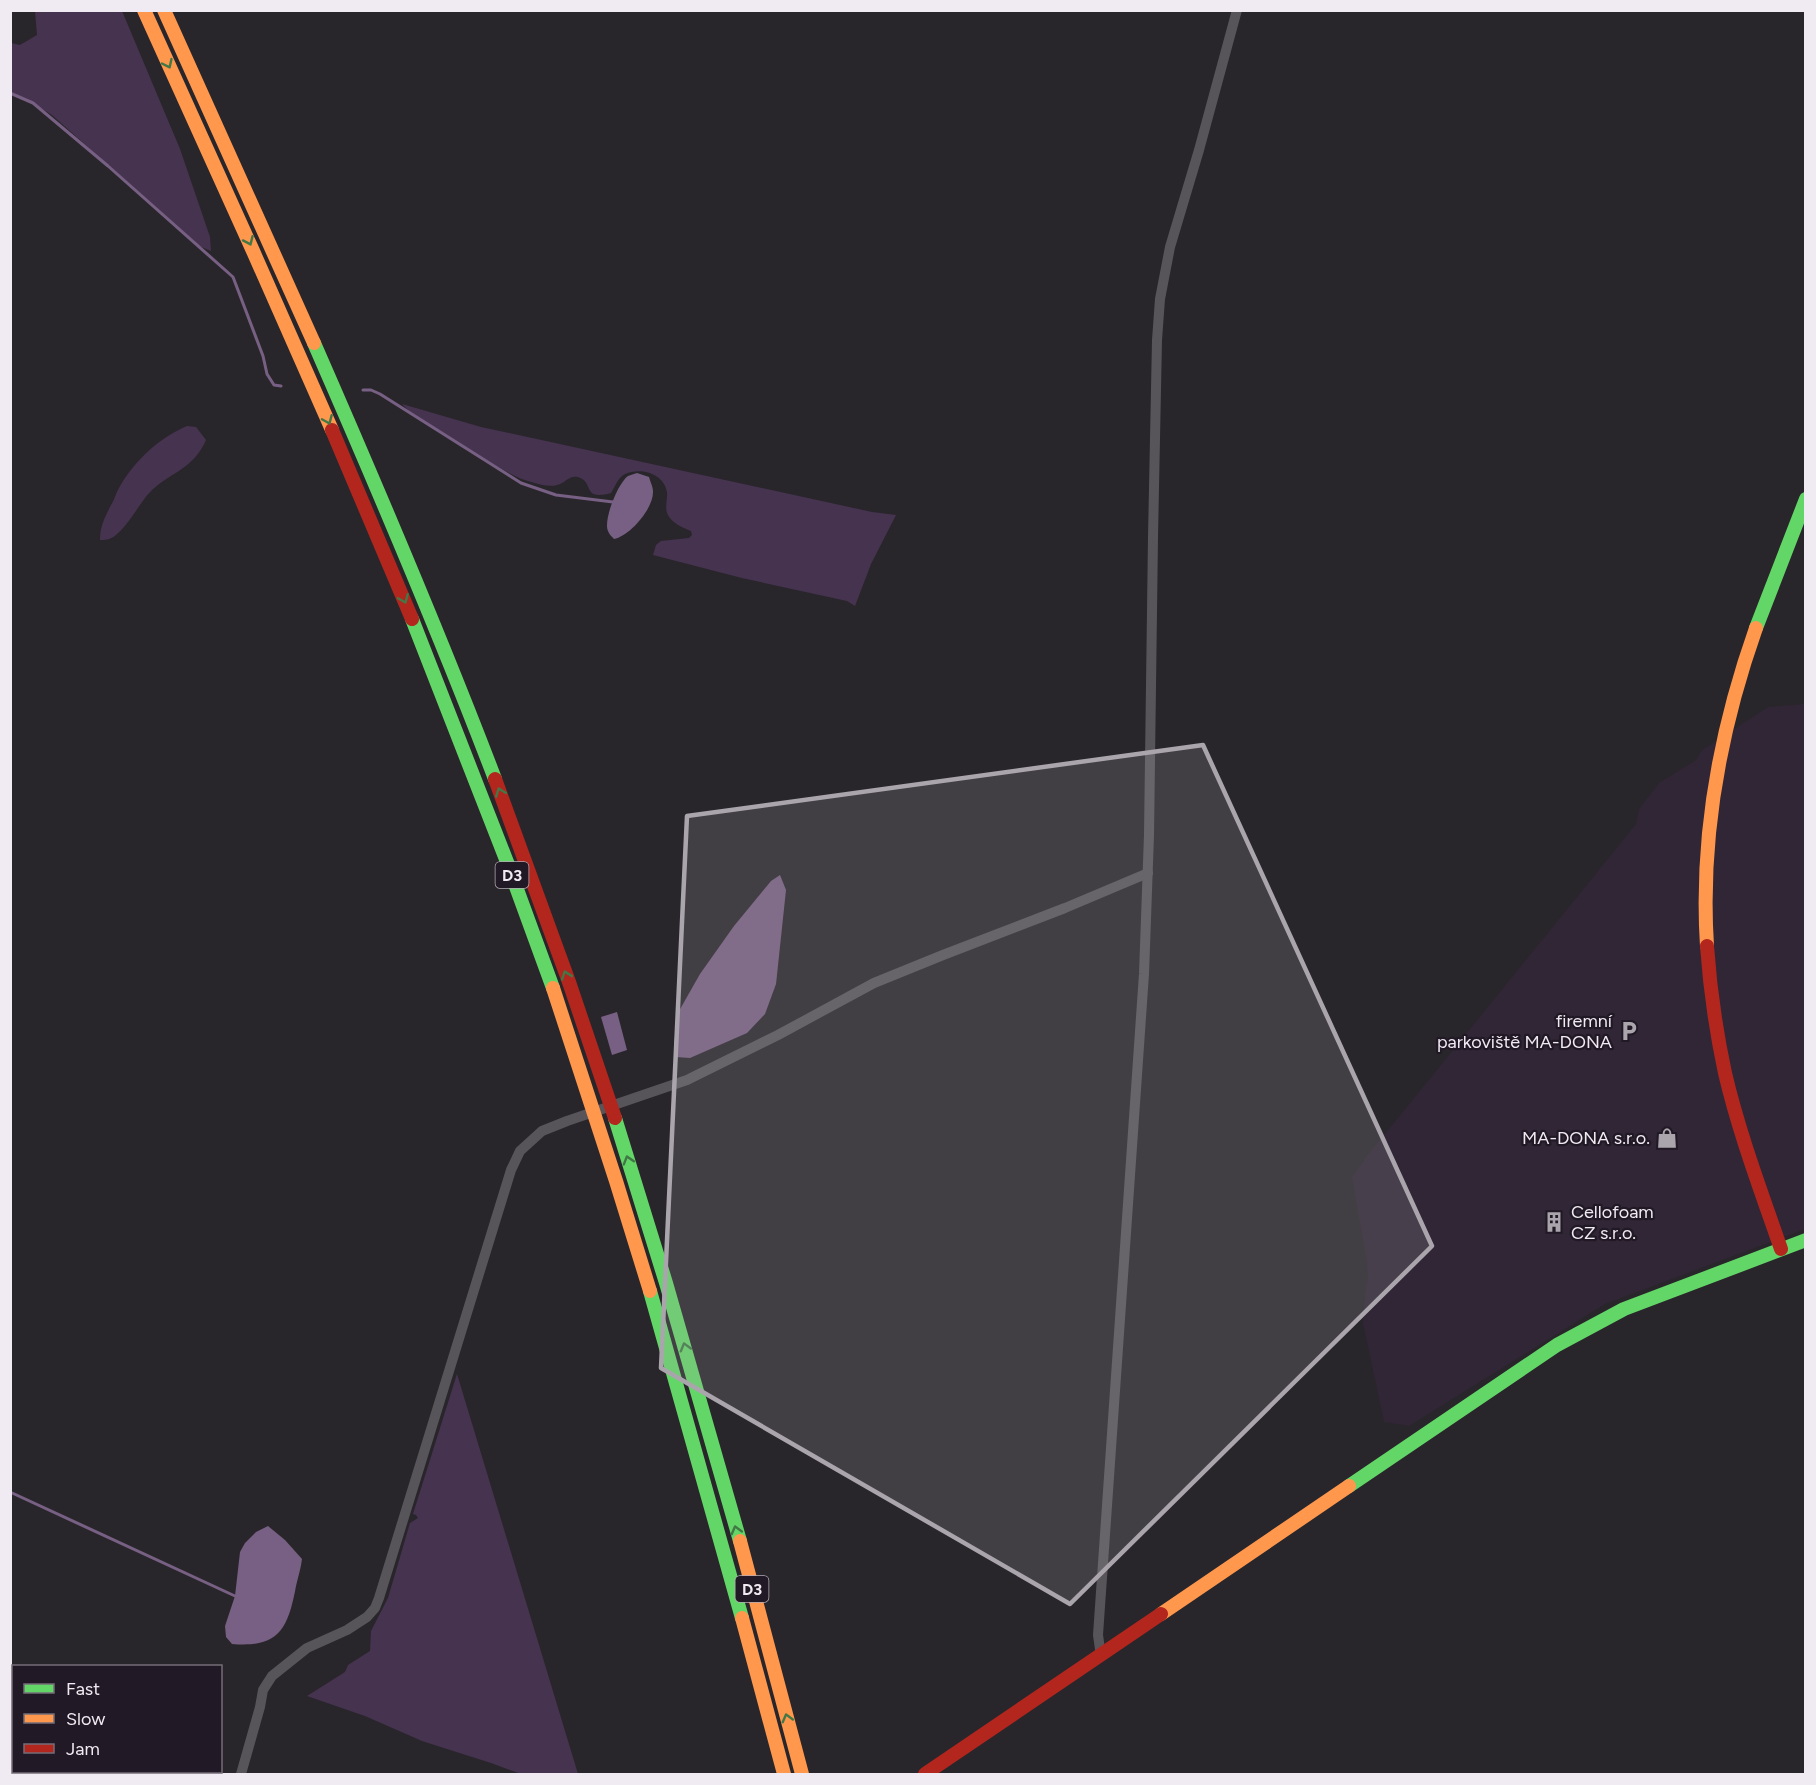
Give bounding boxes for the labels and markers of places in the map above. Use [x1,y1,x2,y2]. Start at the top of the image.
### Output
place label: firemní parkoviště MA-DONA [1437,1010,1613,1053]
parking icon: firemní parkoviště MA-DONA [1617,1019,1641,1043]
shop icon: MA-DONA s.r.o. [1655,1126,1679,1150]
place label: MA-DONA s.r.o. [1522,1127,1650,1149]
place label: Cellofoam CZ s.r.o. [1571,1201,1654,1244]
building icon: Cellofoam CZ s.r.o. [1542,1210,1566,1234]

